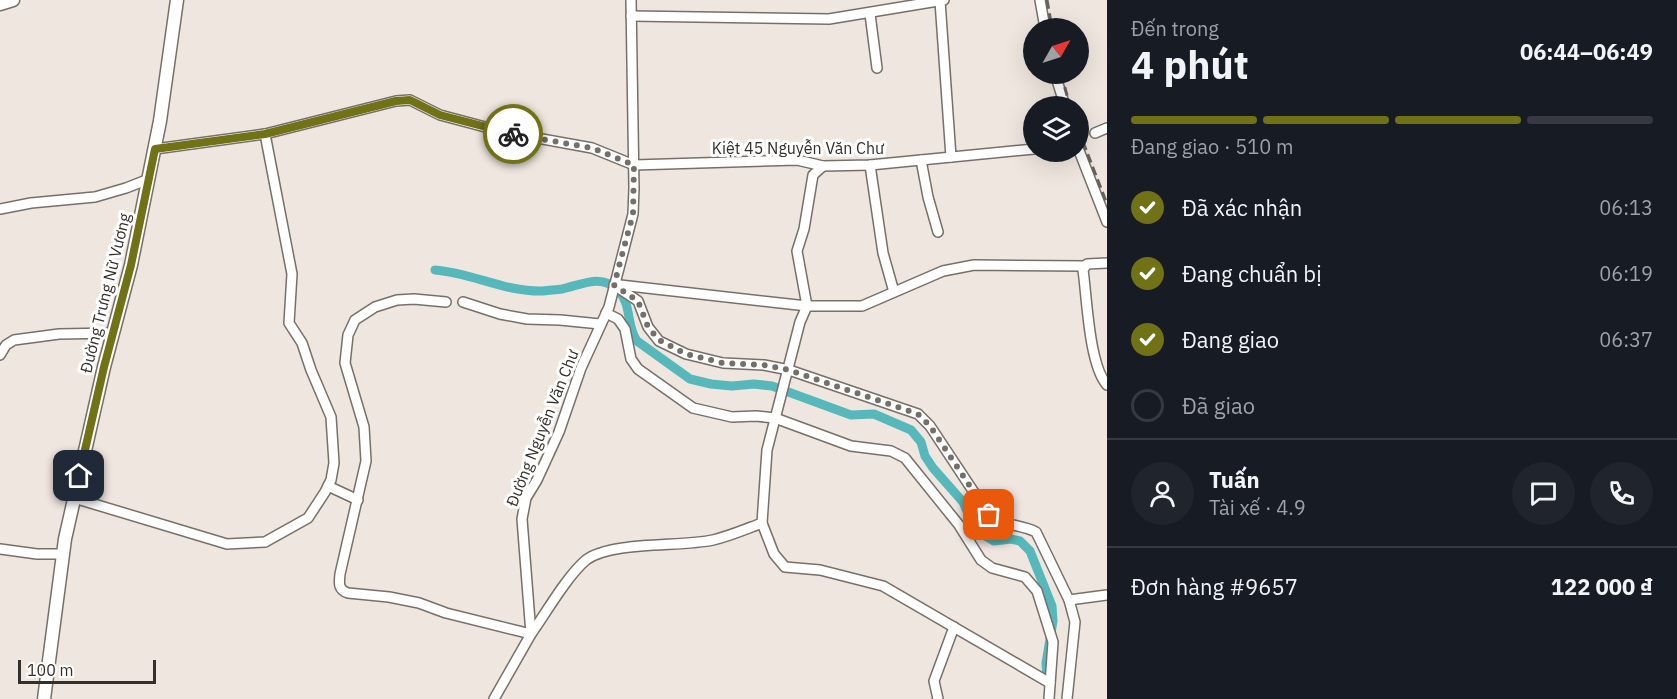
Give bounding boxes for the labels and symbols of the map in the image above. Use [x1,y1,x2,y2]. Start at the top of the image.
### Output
north arrow [1023,18,1089,84]
courier [483,104,543,164]
street label: Kiệt 45 Nguyễn Văn Chư [712,138,885,158]
street label: Đường Trưng Nữ Vương [75,210,135,375]
street label: Đường Nguyễn Văn Chư [501,346,583,509]
pin [53,450,104,501]
pin [963,489,1014,540]
scale bar [18,657,156,684]

